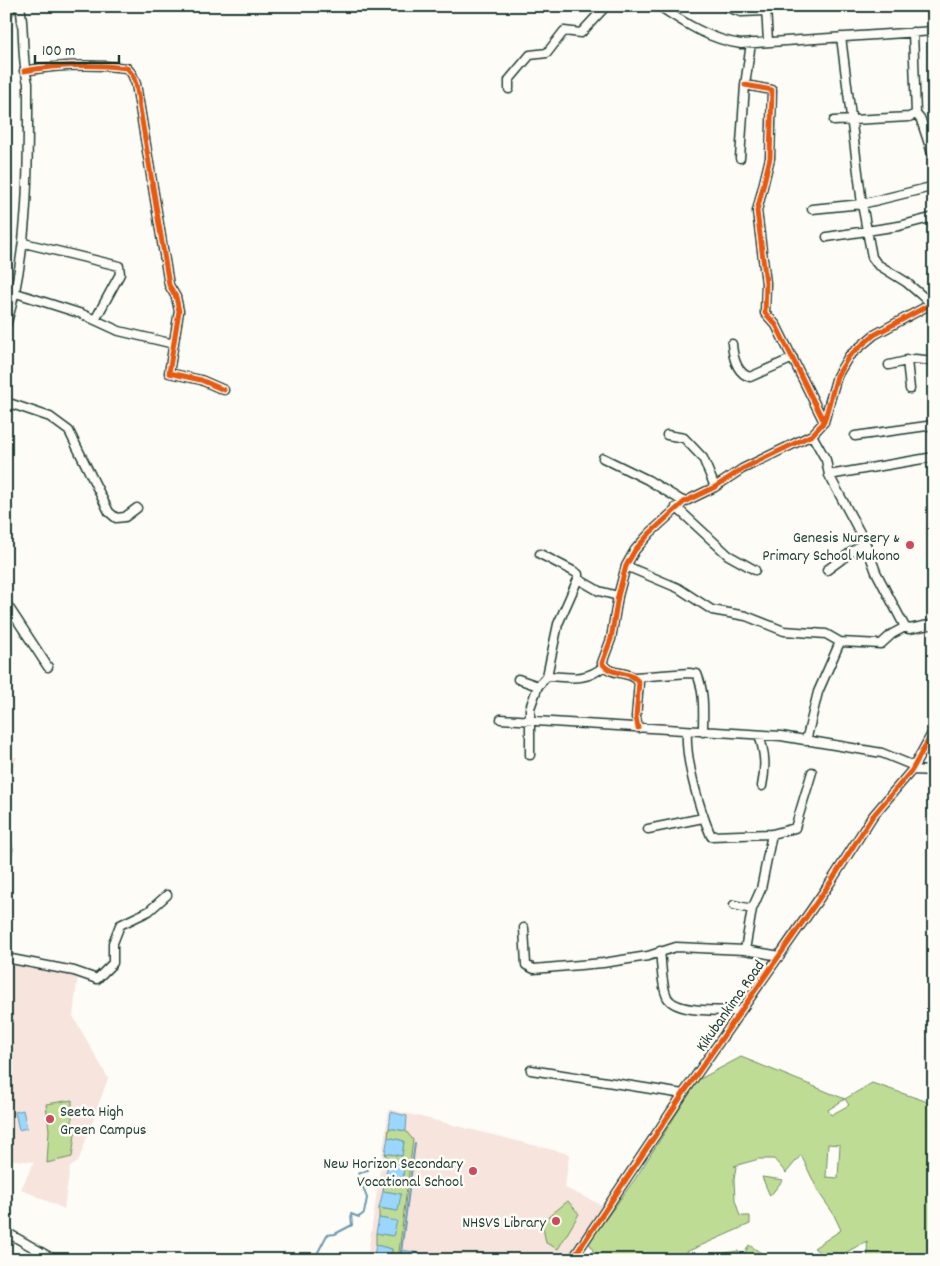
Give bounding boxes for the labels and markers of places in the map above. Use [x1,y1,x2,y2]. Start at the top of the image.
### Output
place label: Genesis Nursery & Primary School Mukono [762,527,900,568]
marker: Genesis Nursery & Primary School Mukono [904,539,916,551]
place label: Seeta High Green Campus [60,1101,147,1142]
marker: Seeta High Green Campus [44,1113,56,1125]
place label: New Horizon Secondary Vocational School [323,1153,464,1194]
marker: New Horizon Secondary Vocational School [467,1165,479,1177]
place label: NHSVS Library [462,1212,547,1235]
marker: NHSVS Library [550,1215,562,1227]

